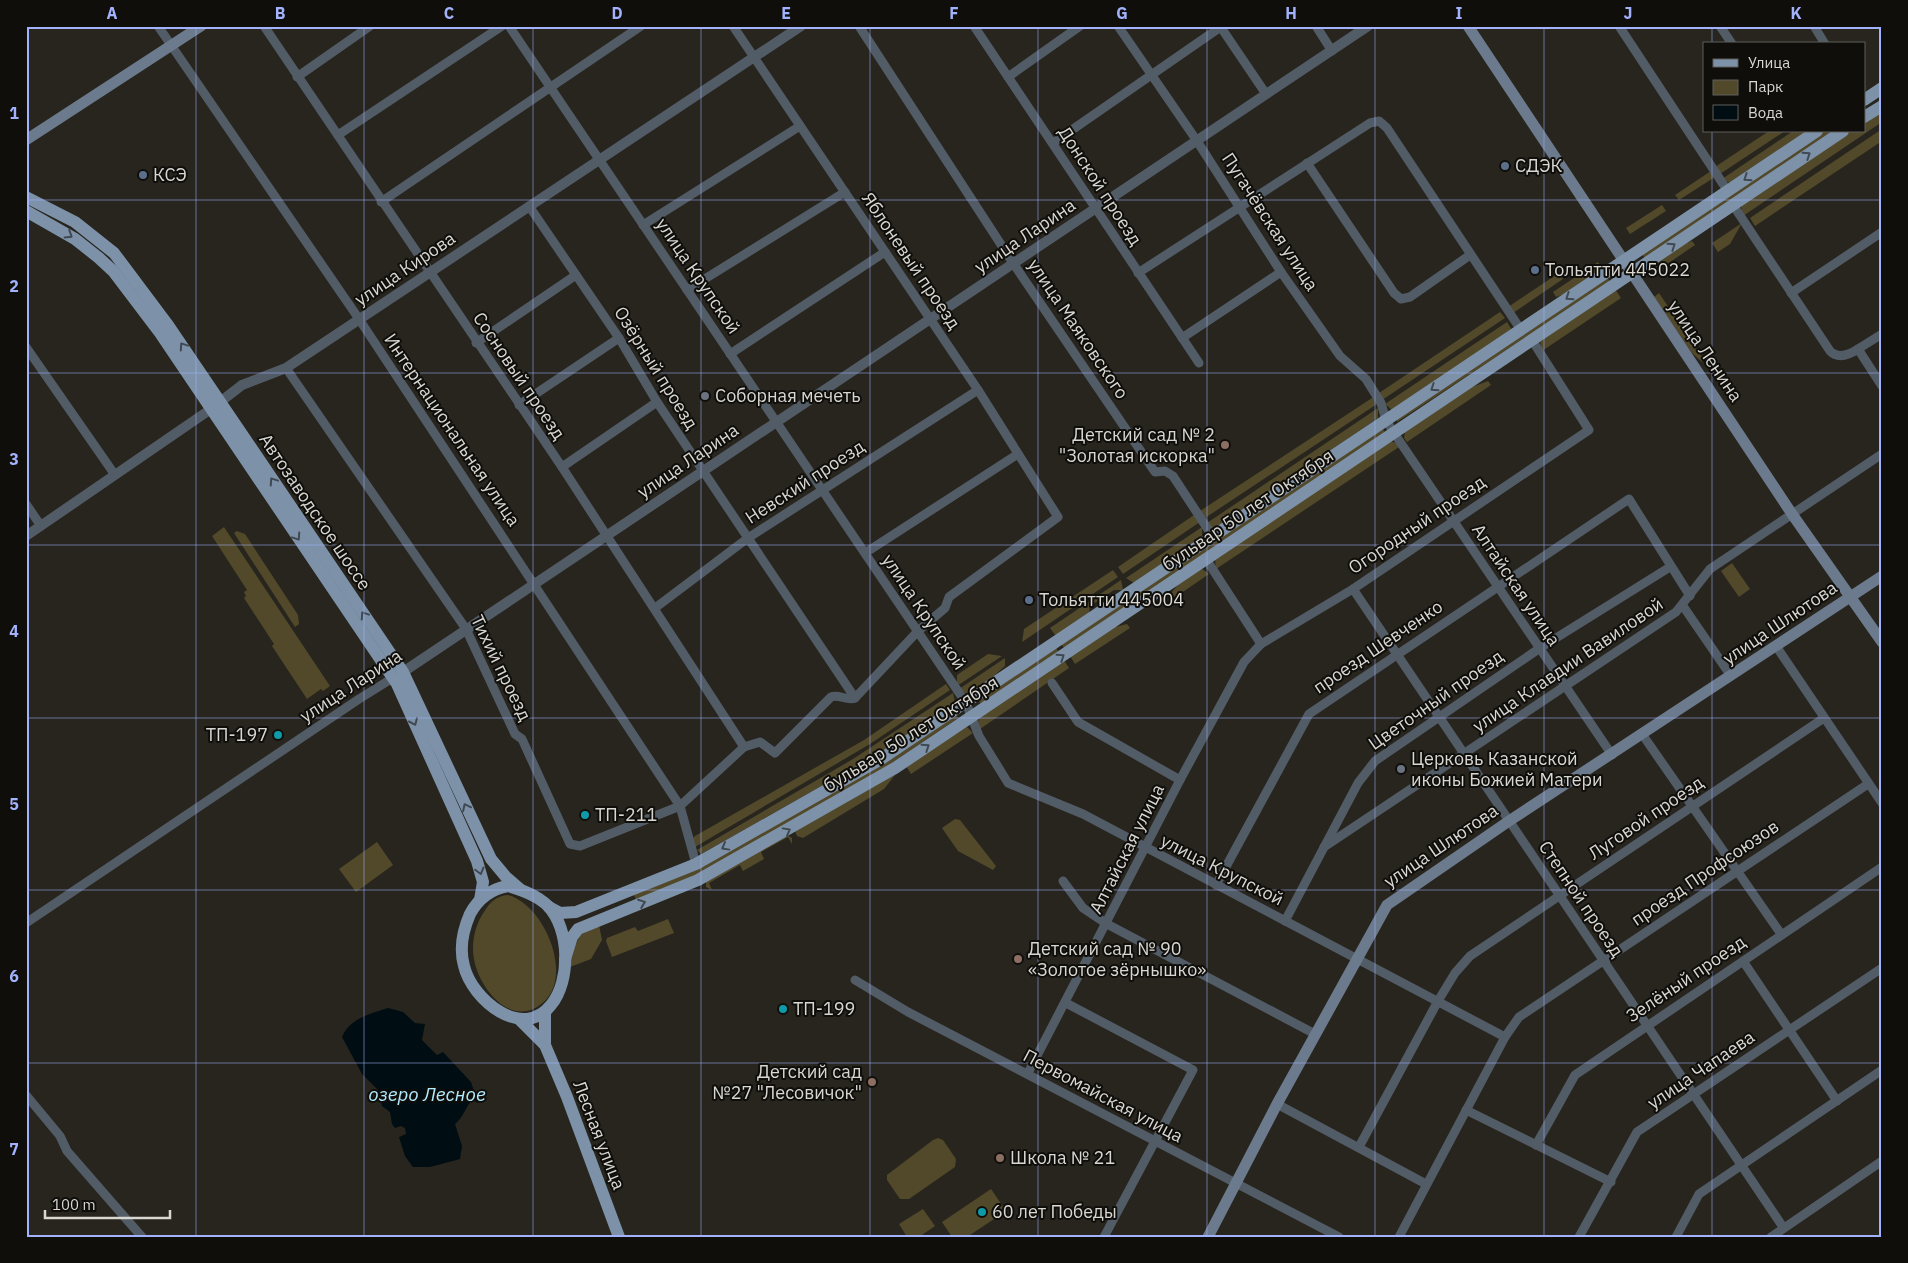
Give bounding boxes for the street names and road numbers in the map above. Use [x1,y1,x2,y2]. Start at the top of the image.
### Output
street label: Донской проезд [1053,122,1148,250]
street label: Пугачёвская улица [1217,148,1324,295]
street label: Яблоневый проезд [857,188,966,334]
street label: улица Ларина [970,193,1080,278]
street label: улица Крупской [651,213,746,338]
street label: улица Кирова [350,226,460,311]
street label: улица Маяковского [1023,254,1134,403]
street label: улица Ленина [1663,296,1748,406]
street label: Озёрный проезд [609,302,704,434]
street label: Сосновый проезд [468,307,571,444]
street label: Интернациональная улица [379,329,526,531]
street label: улица Ларина [633,418,743,503]
street label: Автозаводское шоссе [254,429,376,595]
street label: Невский проезд [741,434,869,529]
street label: бульвар 50 лет Октября [1158,444,1338,576]
street label: Огородный проезд [1344,470,1490,579]
street label: Алтайская улица [1467,519,1566,651]
street label: улица Крупской [877,549,972,674]
street label: улица Шлютова [1718,576,1842,669]
street label: улица Клавдии Вавиловой [1468,592,1667,737]
street label: проезд Шевченко [1308,595,1447,699]
street label: Тихий проезд [466,611,537,725]
street label: улица Ларина [295,644,406,727]
street label: Цветочный проезд [1364,644,1508,755]
street label: бульвар 50 лет Октября [819,670,1002,797]
street label: Луговой проезд [1584,770,1708,865]
street label: Алтайская улица [1084,780,1169,917]
street label: улица Шлютова [1379,799,1503,892]
street label: проезд Профсоюзов [1626,815,1783,931]
street label: улица Крупской [1157,829,1288,910]
street label: Степной проезд [1534,836,1629,962]
street label: Зелёный проезд [1621,930,1750,1027]
street label: улица Чапаева [1643,1025,1759,1114]
street label: Первомайская улица [1019,1044,1187,1148]
street label: Лесная улица [568,1077,631,1193]

